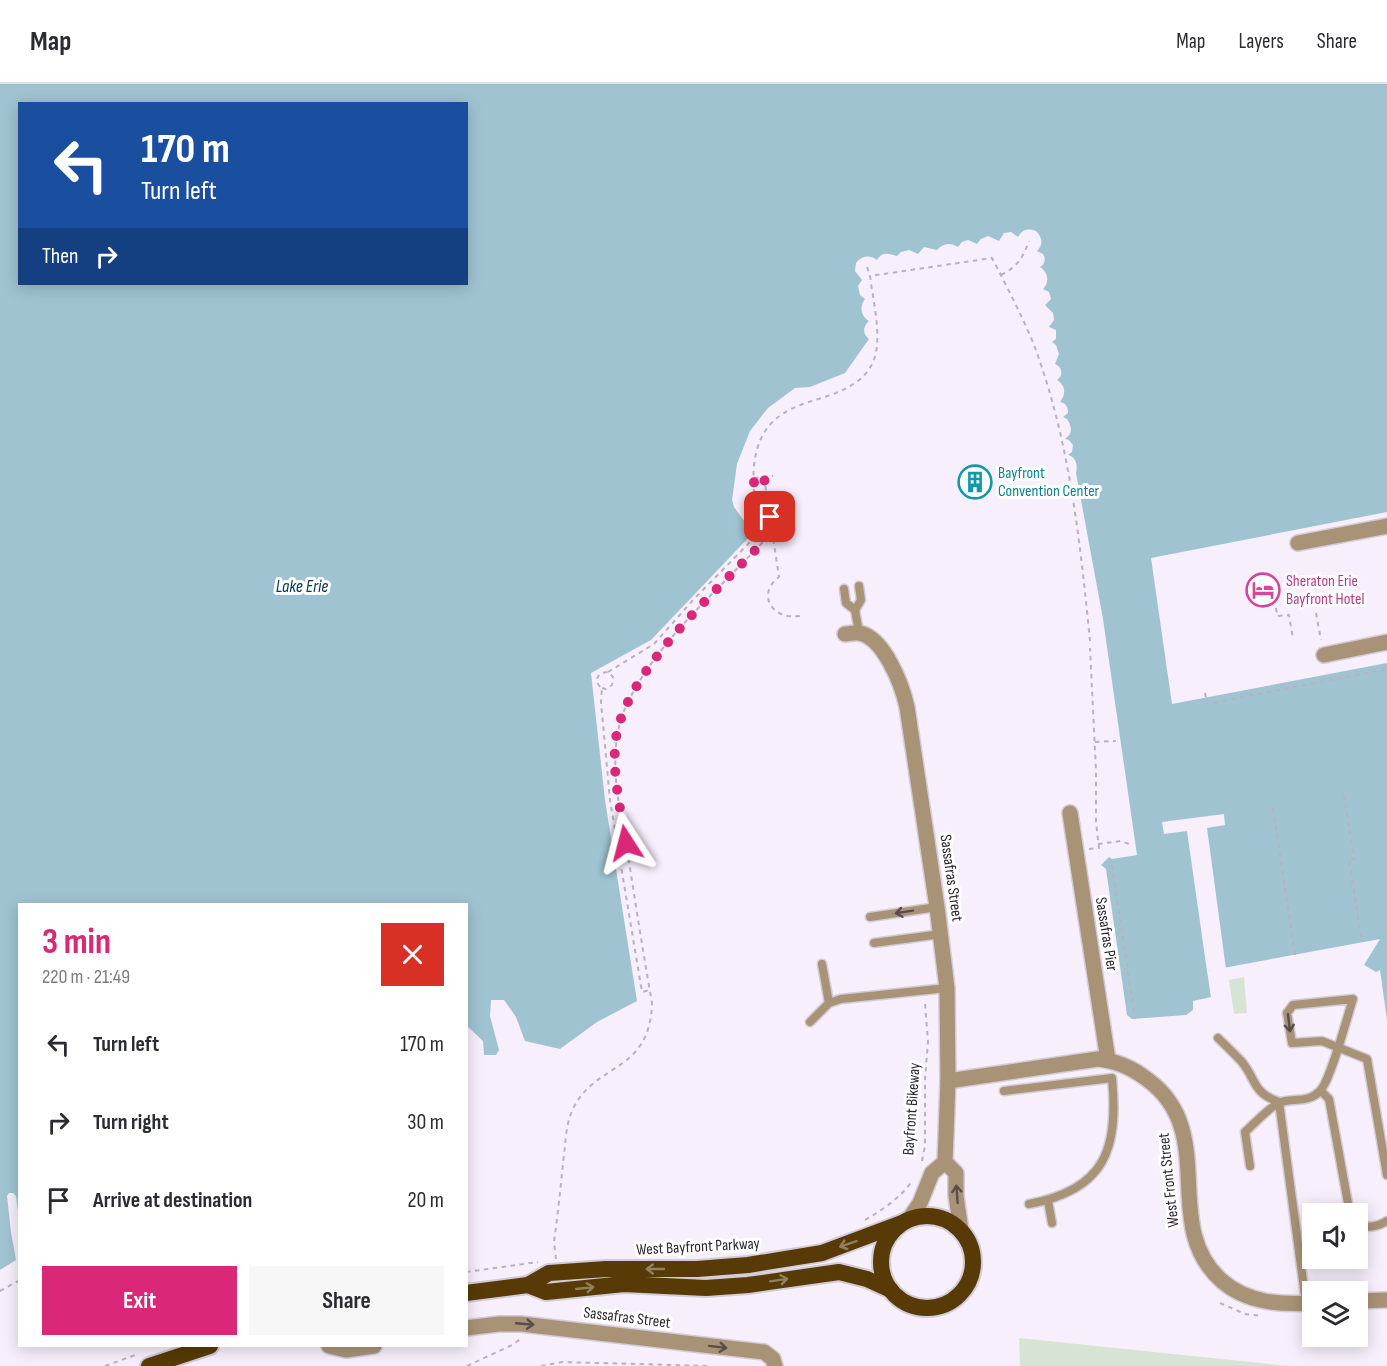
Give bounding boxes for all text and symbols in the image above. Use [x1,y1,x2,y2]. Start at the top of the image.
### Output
text: Map [30,25,71,58]
text: Map [1176,29,1205,54]
text: Layers [1238,29,1284,54]
text: Share [1317,29,1357,54]
text: 170 m [141,124,230,175]
icon: left [42,126,120,204]
text: Turn left [141,175,217,207]
icon: right [90,240,123,273]
text: Then [42,243,78,270]
building icon: Bayfront Convention Center [957,464,993,500]
place label: Bayfront Convention Center [998,464,1100,501]
pin [744,491,795,542]
icon: arrive [753,500,786,533]
hotel icon: Sheraton Erie Bayfront Hotel [1245,572,1281,608]
place label: Sheraton Erie Bayfront Hotel [1286,572,1364,609]
water label: Lake Erie [276,576,328,597]
position arrow [594,811,658,875]
street label: Sassafras Street [935,833,967,923]
street label: Sassafras Pier [1091,896,1121,973]
one-way arrow [894,907,914,918]
text: 3 min [42,921,111,964]
button: close [381,923,444,986]
text: 220 m · 21:49 [42,965,130,989]
one-way arrow [1284,1012,1295,1032]
icon: left [42,1028,75,1061]
text: Turn left [93,1031,159,1058]
text: 170 m [400,1031,444,1058]
street label: Bayfront Bikeway [899,1062,925,1156]
icon: right [42,1106,75,1139]
text: Turn right [93,1109,169,1136]
text: 30 m [407,1109,444,1136]
street label: West Front Street [1155,1132,1183,1228]
icon: arrive [42,1184,75,1217]
one-way arrow [951,1184,962,1204]
text: Arrive at destination [93,1187,252,1214]
text: 20 m [408,1187,444,1214]
map controls [1302,1203,1368,1347]
button: sound [1302,1203,1368,1269]
street label: West Bayfront Parkway [636,1234,760,1260]
one-way arrow [839,1240,858,1251]
one-way arrow [646,1263,666,1275]
button: Exit [42,1266,237,1335]
button: Share [249,1266,444,1335]
one-way arrow [768,1275,788,1286]
button: layers [1302,1281,1368,1347]
one-way arrow [574,1282,594,1293]
street label: Sassafras Street [582,1303,672,1333]
one-way arrow [514,1319,534,1330]
one-way arrow [708,1342,728,1353]

